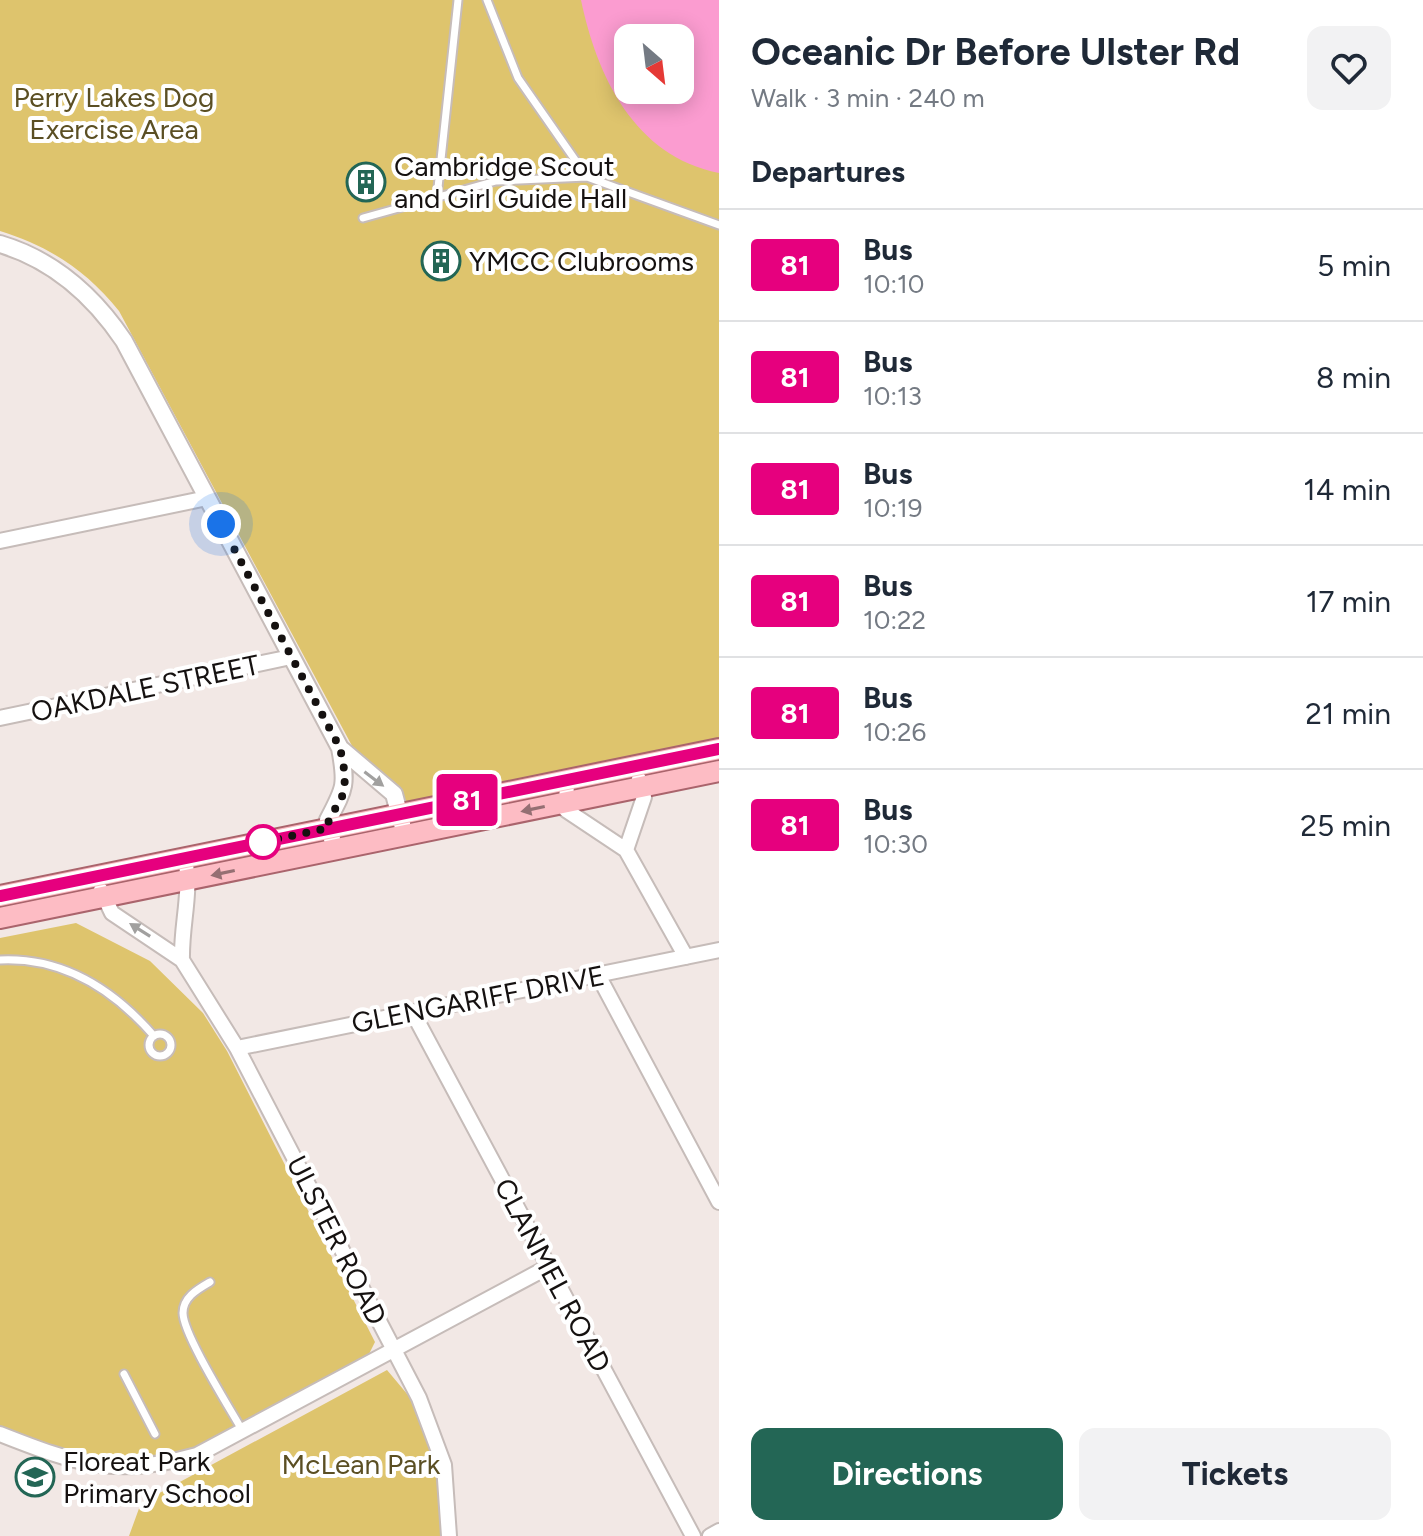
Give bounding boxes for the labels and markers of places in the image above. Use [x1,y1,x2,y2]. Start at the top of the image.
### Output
place label: Cambridge Scout and Girl Guide Hall [394,149,627,215]
building icon: Cambridge Scout and Girl Guide Hall [345,161,387,203]
building icon: YMCC Clubrooms [420,240,462,282]
place label: YMCC Clubrooms [469,244,694,278]
unlabelled marker [246,825,280,859]
place label: Floreat Park Primary School [63,1444,251,1510]
school or university icon: Floreat Park Primary School [14,1456,56,1498]

